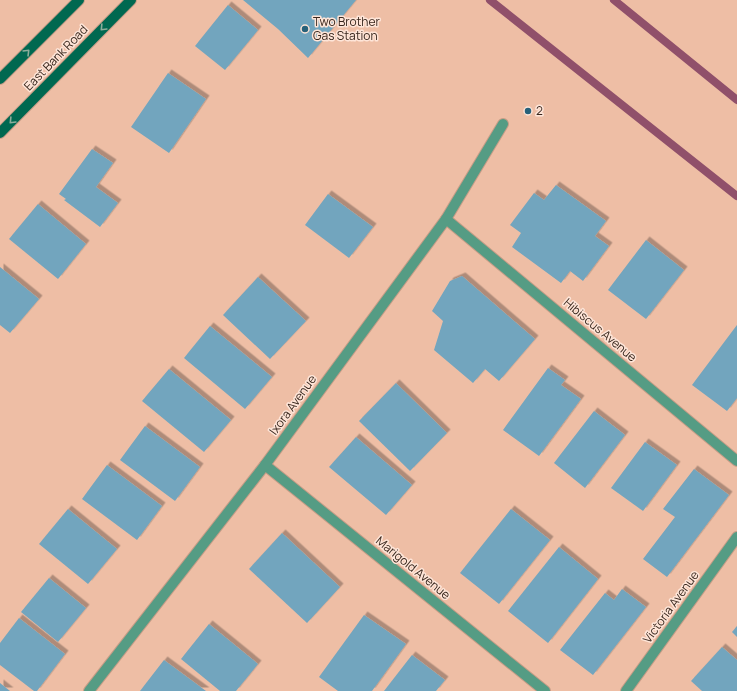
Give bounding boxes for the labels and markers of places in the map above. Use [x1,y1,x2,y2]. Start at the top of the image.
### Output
place label: Two Brother Gas Station [313,13,381,44]
marker: Two Brother Gas Station [300,24,310,34]
place label: 2 [536,102,543,119]
marker: 2 [523,106,533,116]

